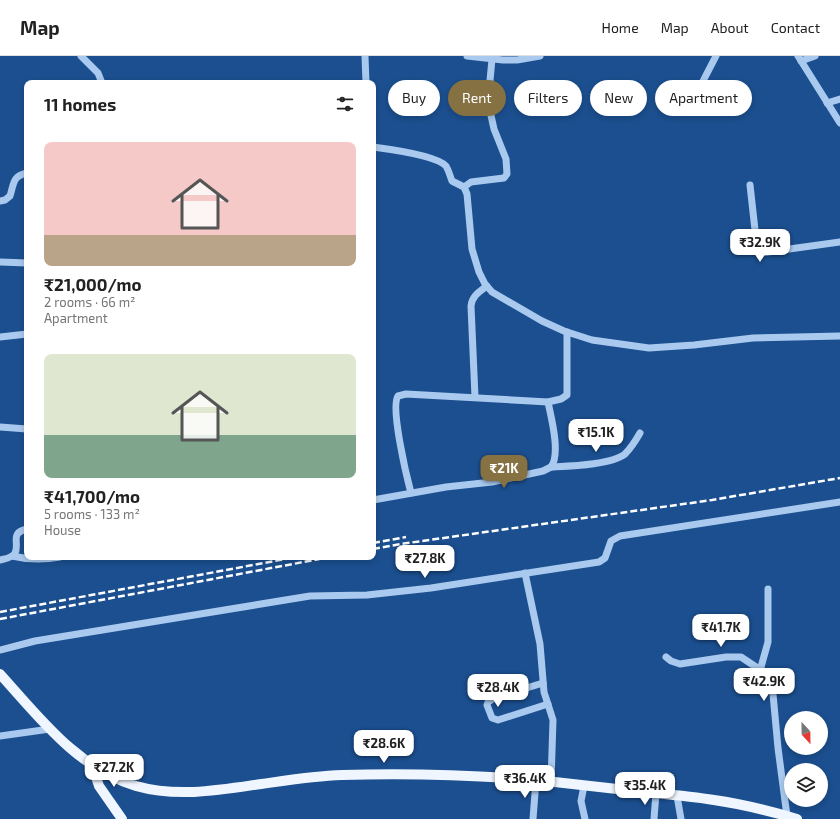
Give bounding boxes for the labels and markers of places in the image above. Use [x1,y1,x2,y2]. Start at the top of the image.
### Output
pin: ₹32.9K [727,229,793,263]
pin: ₹15.1K [563,419,629,453]
pin: ₹21K [480,455,528,489]
pin: ₹27.8K [392,545,458,579]
pin: ₹41.7K [688,614,754,648]
pin: ₹42.9K [731,668,797,702]
pin: ₹28.4K [465,674,531,708]
pin: ₹28.6K [351,730,417,764]
pin: ₹27.2K [81,754,147,788]
pin: ₹36.4K [492,765,558,799]
pin: ₹35.4K [612,772,678,806]

